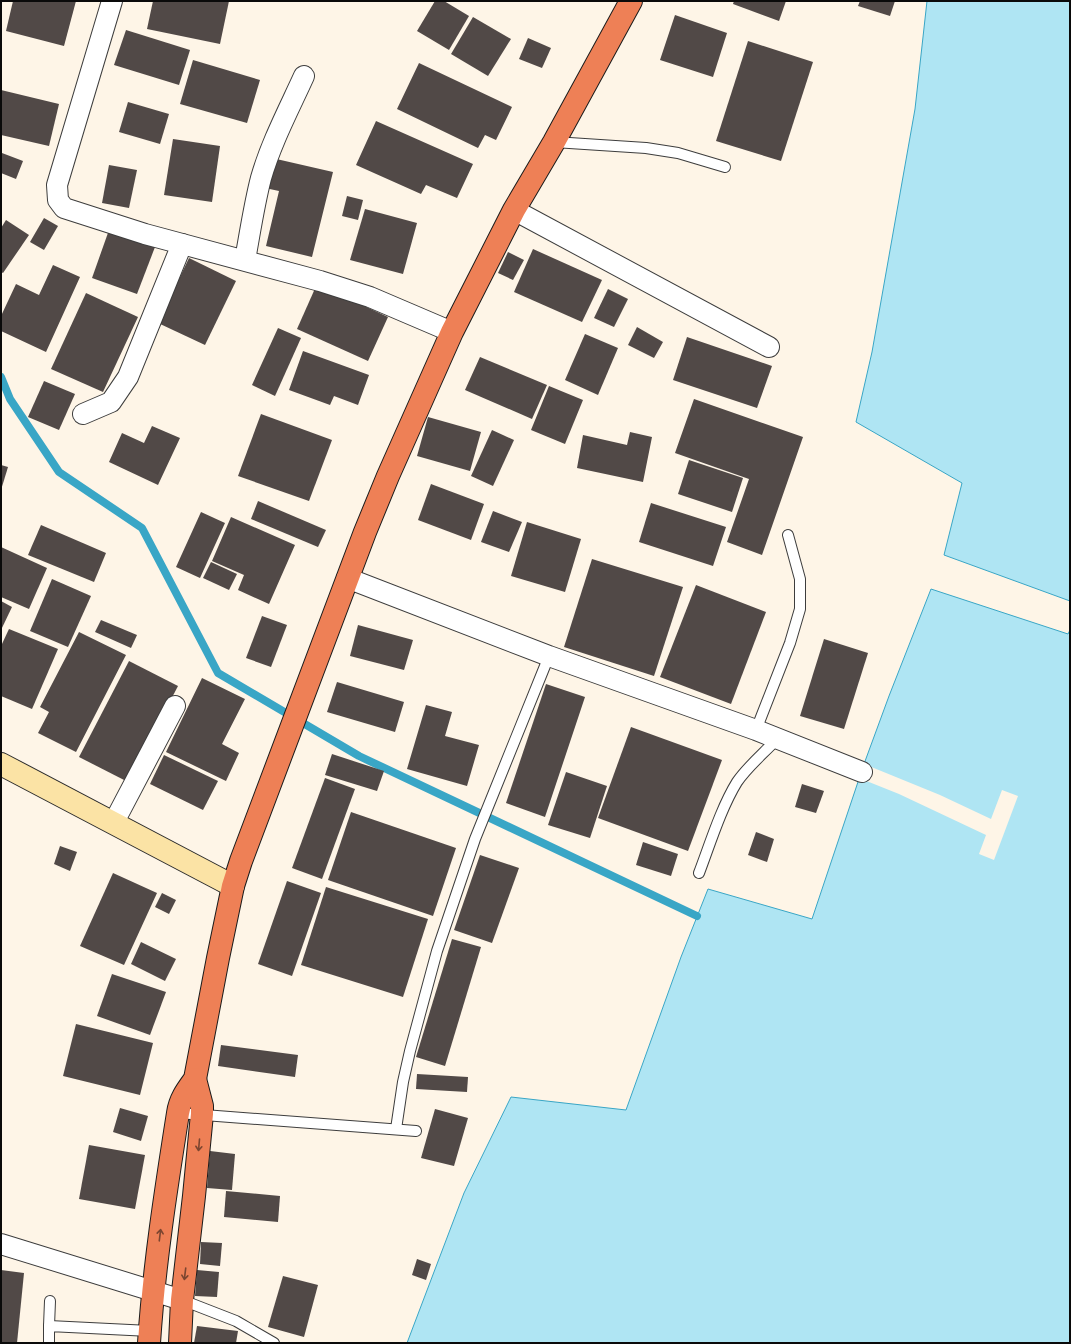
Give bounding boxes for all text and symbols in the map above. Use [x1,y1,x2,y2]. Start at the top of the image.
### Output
one-way arrow [196,1138,203,1151]
one-way arrow [156,1229,164,1242]
one-way arrow [182,1267,189,1280]

